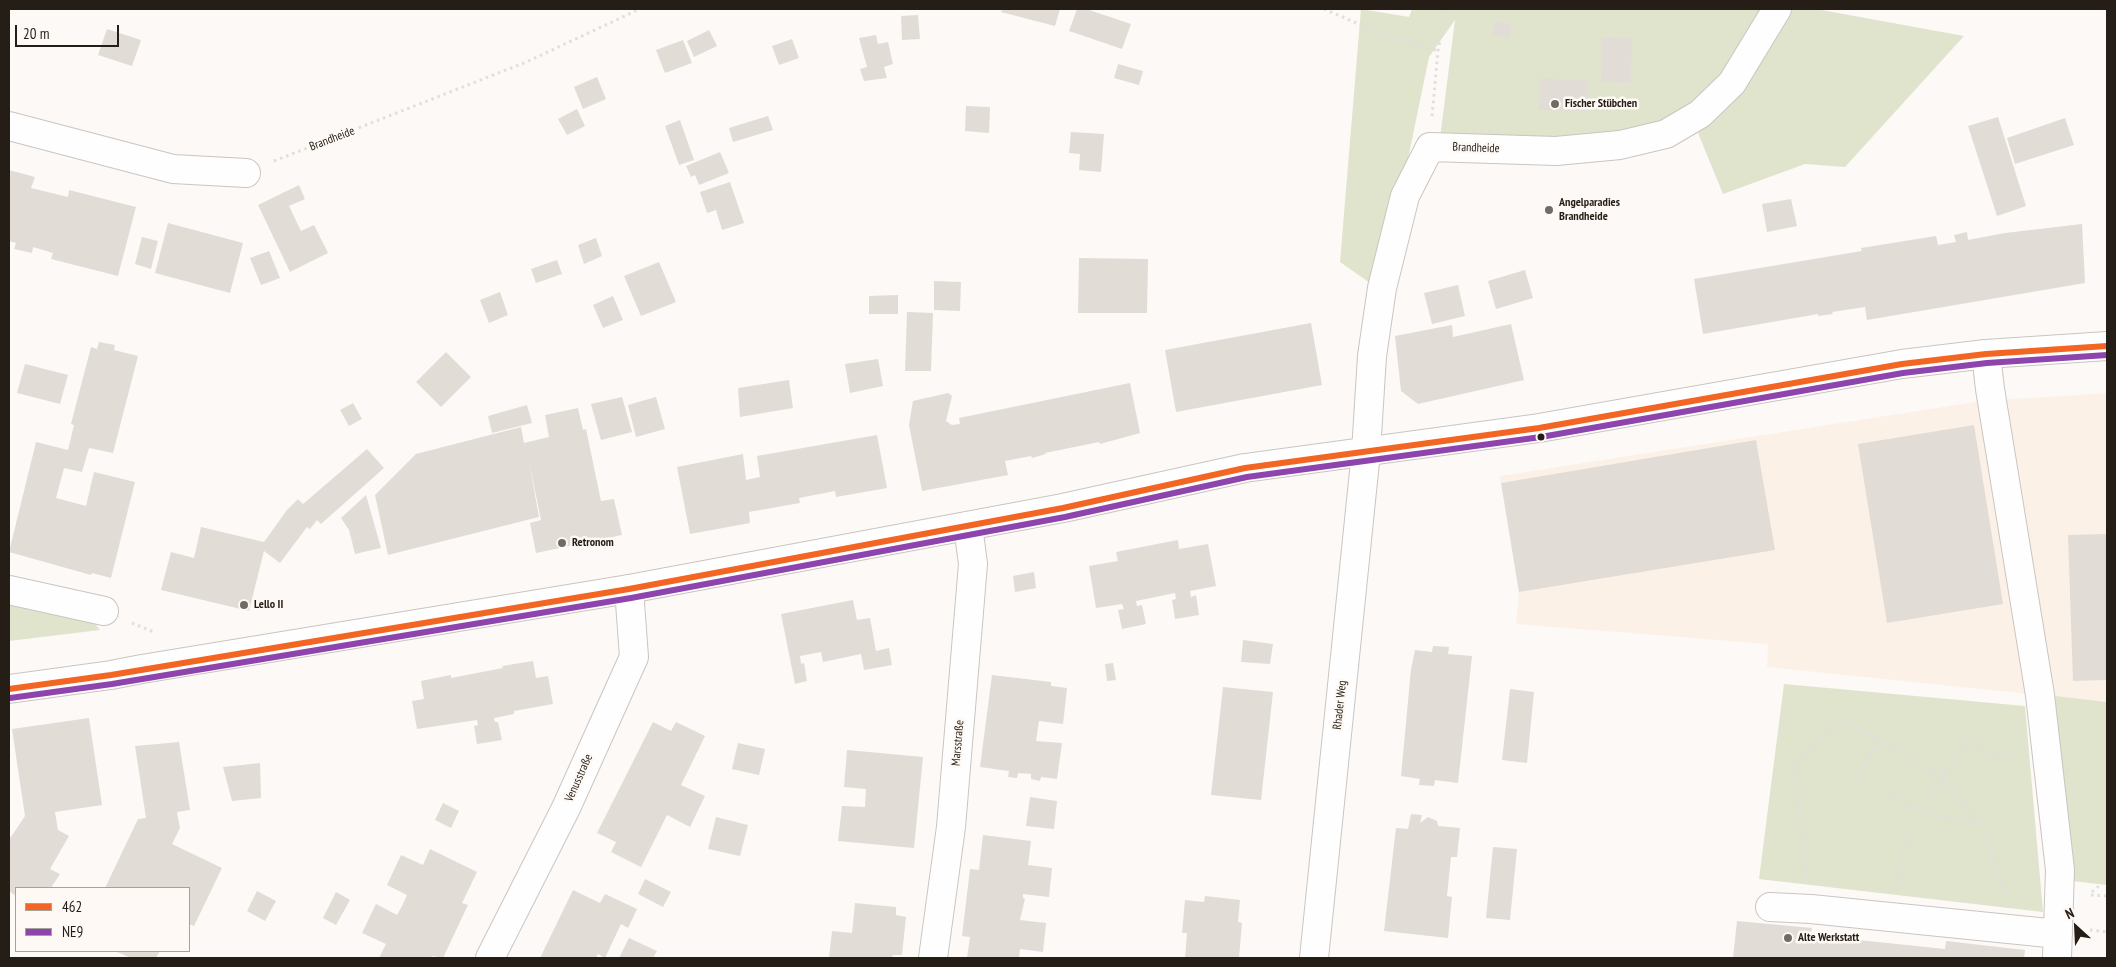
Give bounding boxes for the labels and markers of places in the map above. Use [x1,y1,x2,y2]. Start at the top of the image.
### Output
place label: Fischer Stübchen [1565,97,1637,111]
marker: Fischer Stübchen [1549,98,1561,110]
place label: Angelparadies Brandheide [1559,196,1620,224]
marker: Angelparadies Brandheide [1543,204,1555,216]
unlabelled marker [1536,432,1546,442]
place label: Retronom [572,536,614,550]
marker: Retronom [556,537,568,549]
place label: Lello II [254,598,283,612]
marker: Lello II [238,599,250,611]
place label: Alte Werkstatt [1798,931,1859,945]
marker: Alte Werkstatt [1782,932,1794,944]

